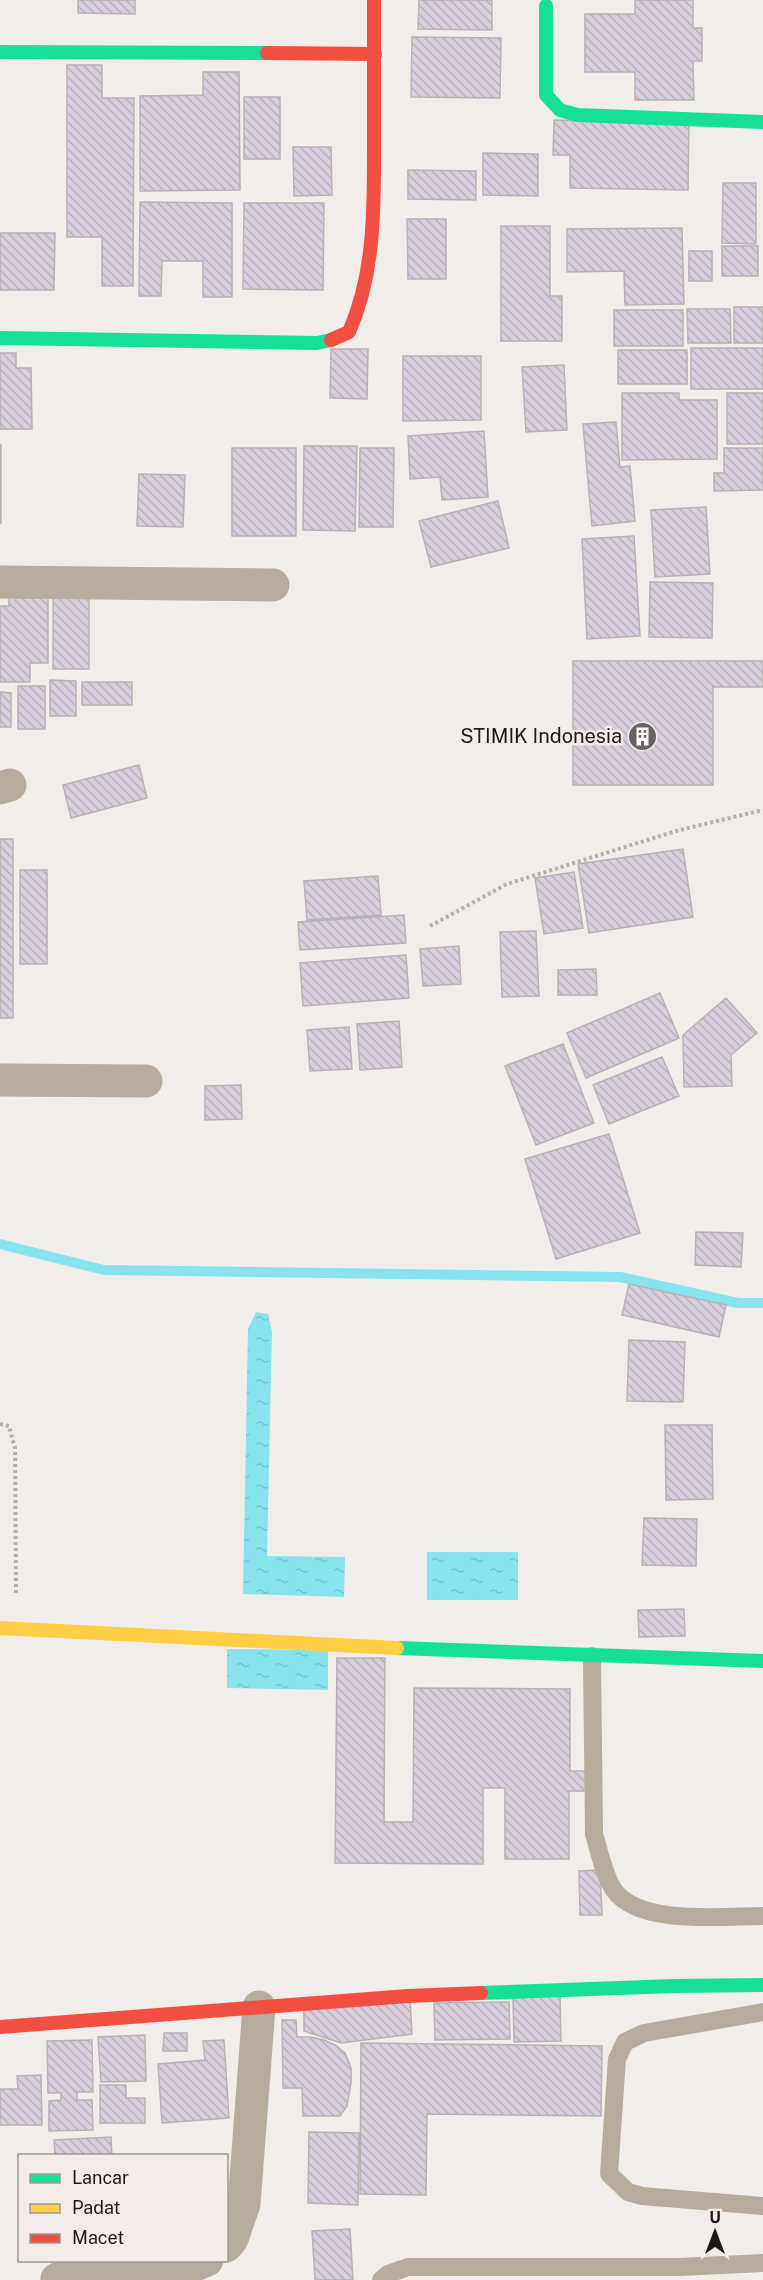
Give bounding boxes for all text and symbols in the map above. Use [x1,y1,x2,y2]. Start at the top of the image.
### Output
building icon: STIMIK Indonesia [627,720,659,752]
place label: STIMIK Indonesia [460,724,622,748]
legend [18,2154,228,2262]
text: Lancar [72,2167,129,2188]
text: Padat [72,2197,121,2218]
north arrow [685,2202,745,2262]
text: U [709,2208,721,2227]
text: Macet [72,2227,124,2248]

